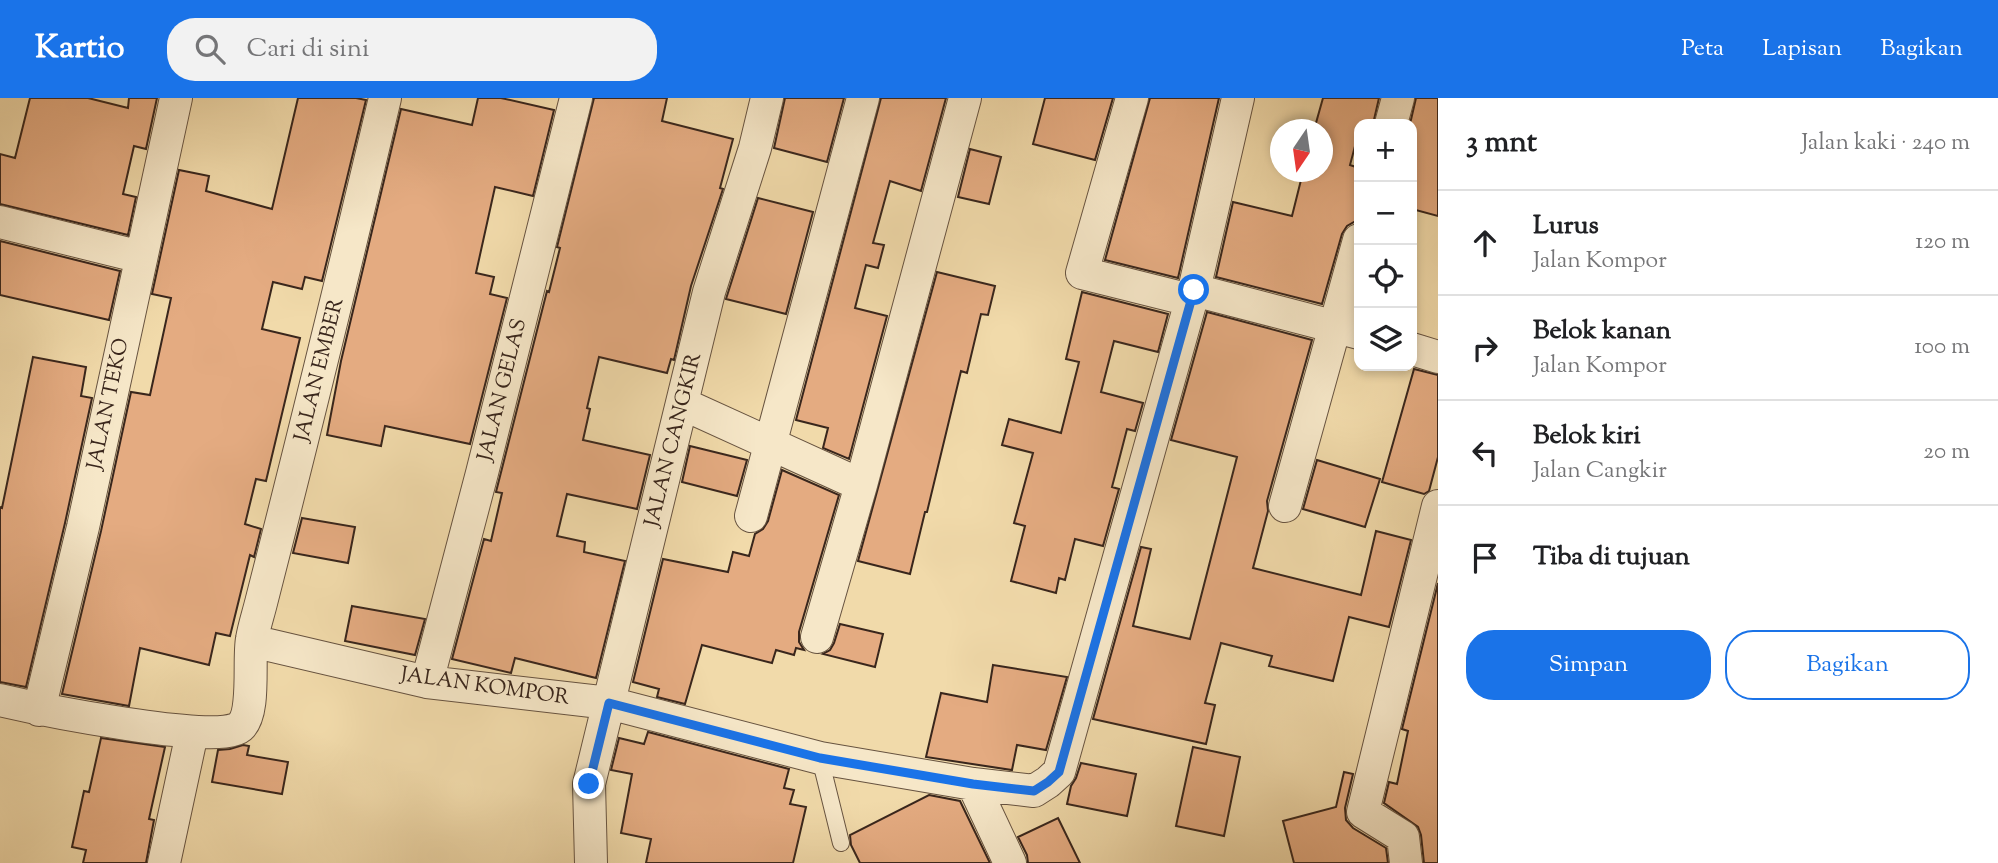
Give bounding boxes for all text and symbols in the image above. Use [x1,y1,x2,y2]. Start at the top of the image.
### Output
search box [167,18,657,81]
text: Kartio [35,25,125,73]
icon: search [191,30,229,68]
text: Cari di sini [247,31,369,68]
text: Peta [1681,32,1724,66]
text: Lapisan [1762,32,1842,66]
text: Bagikan [1880,32,1963,66]
north arrow [1270,119,1333,182]
map controls [1354,119,1417,371]
button: + [1354,119,1417,182]
text: 3 mnt [1466,122,1537,165]
text: Jalan kaki · 240 m [1801,127,1970,160]
button: − [1354,182,1417,245]
text: Lurus [1533,208,1599,245]
icon: ahead [1466,224,1504,262]
text: 120 m [1915,226,1970,259]
button: locate [1354,245,1417,308]
text: Jalan Kompor [1533,245,1667,278]
route start [1178,274,1209,305]
street label: JALAN EMBER [287,295,352,446]
button: layers [1354,308,1417,371]
text: Belok kanan [1533,313,1671,350]
street label: JALAN GELAS [471,316,535,465]
icon: right [1466,329,1504,367]
text: 100 m [1914,331,1970,364]
street label: JALAN TEKO [80,335,138,474]
street label: JALAN CANGKIR [638,350,710,531]
text: Jalan Kompor [1533,350,1667,383]
text: Belok kiri [1533,418,1641,455]
icon: left [1466,434,1504,472]
text: 20 m [1923,436,1970,469]
text: Jalan Cangkir [1533,455,1667,488]
icon: arrive [1466,539,1504,577]
text: Tiba di tujuan [1533,539,1690,576]
button: Simpan [1466,630,1711,700]
button: Bagikan [1725,630,1970,700]
street label: JALAN KOMPOR [398,660,571,714]
route end [573,768,604,799]

